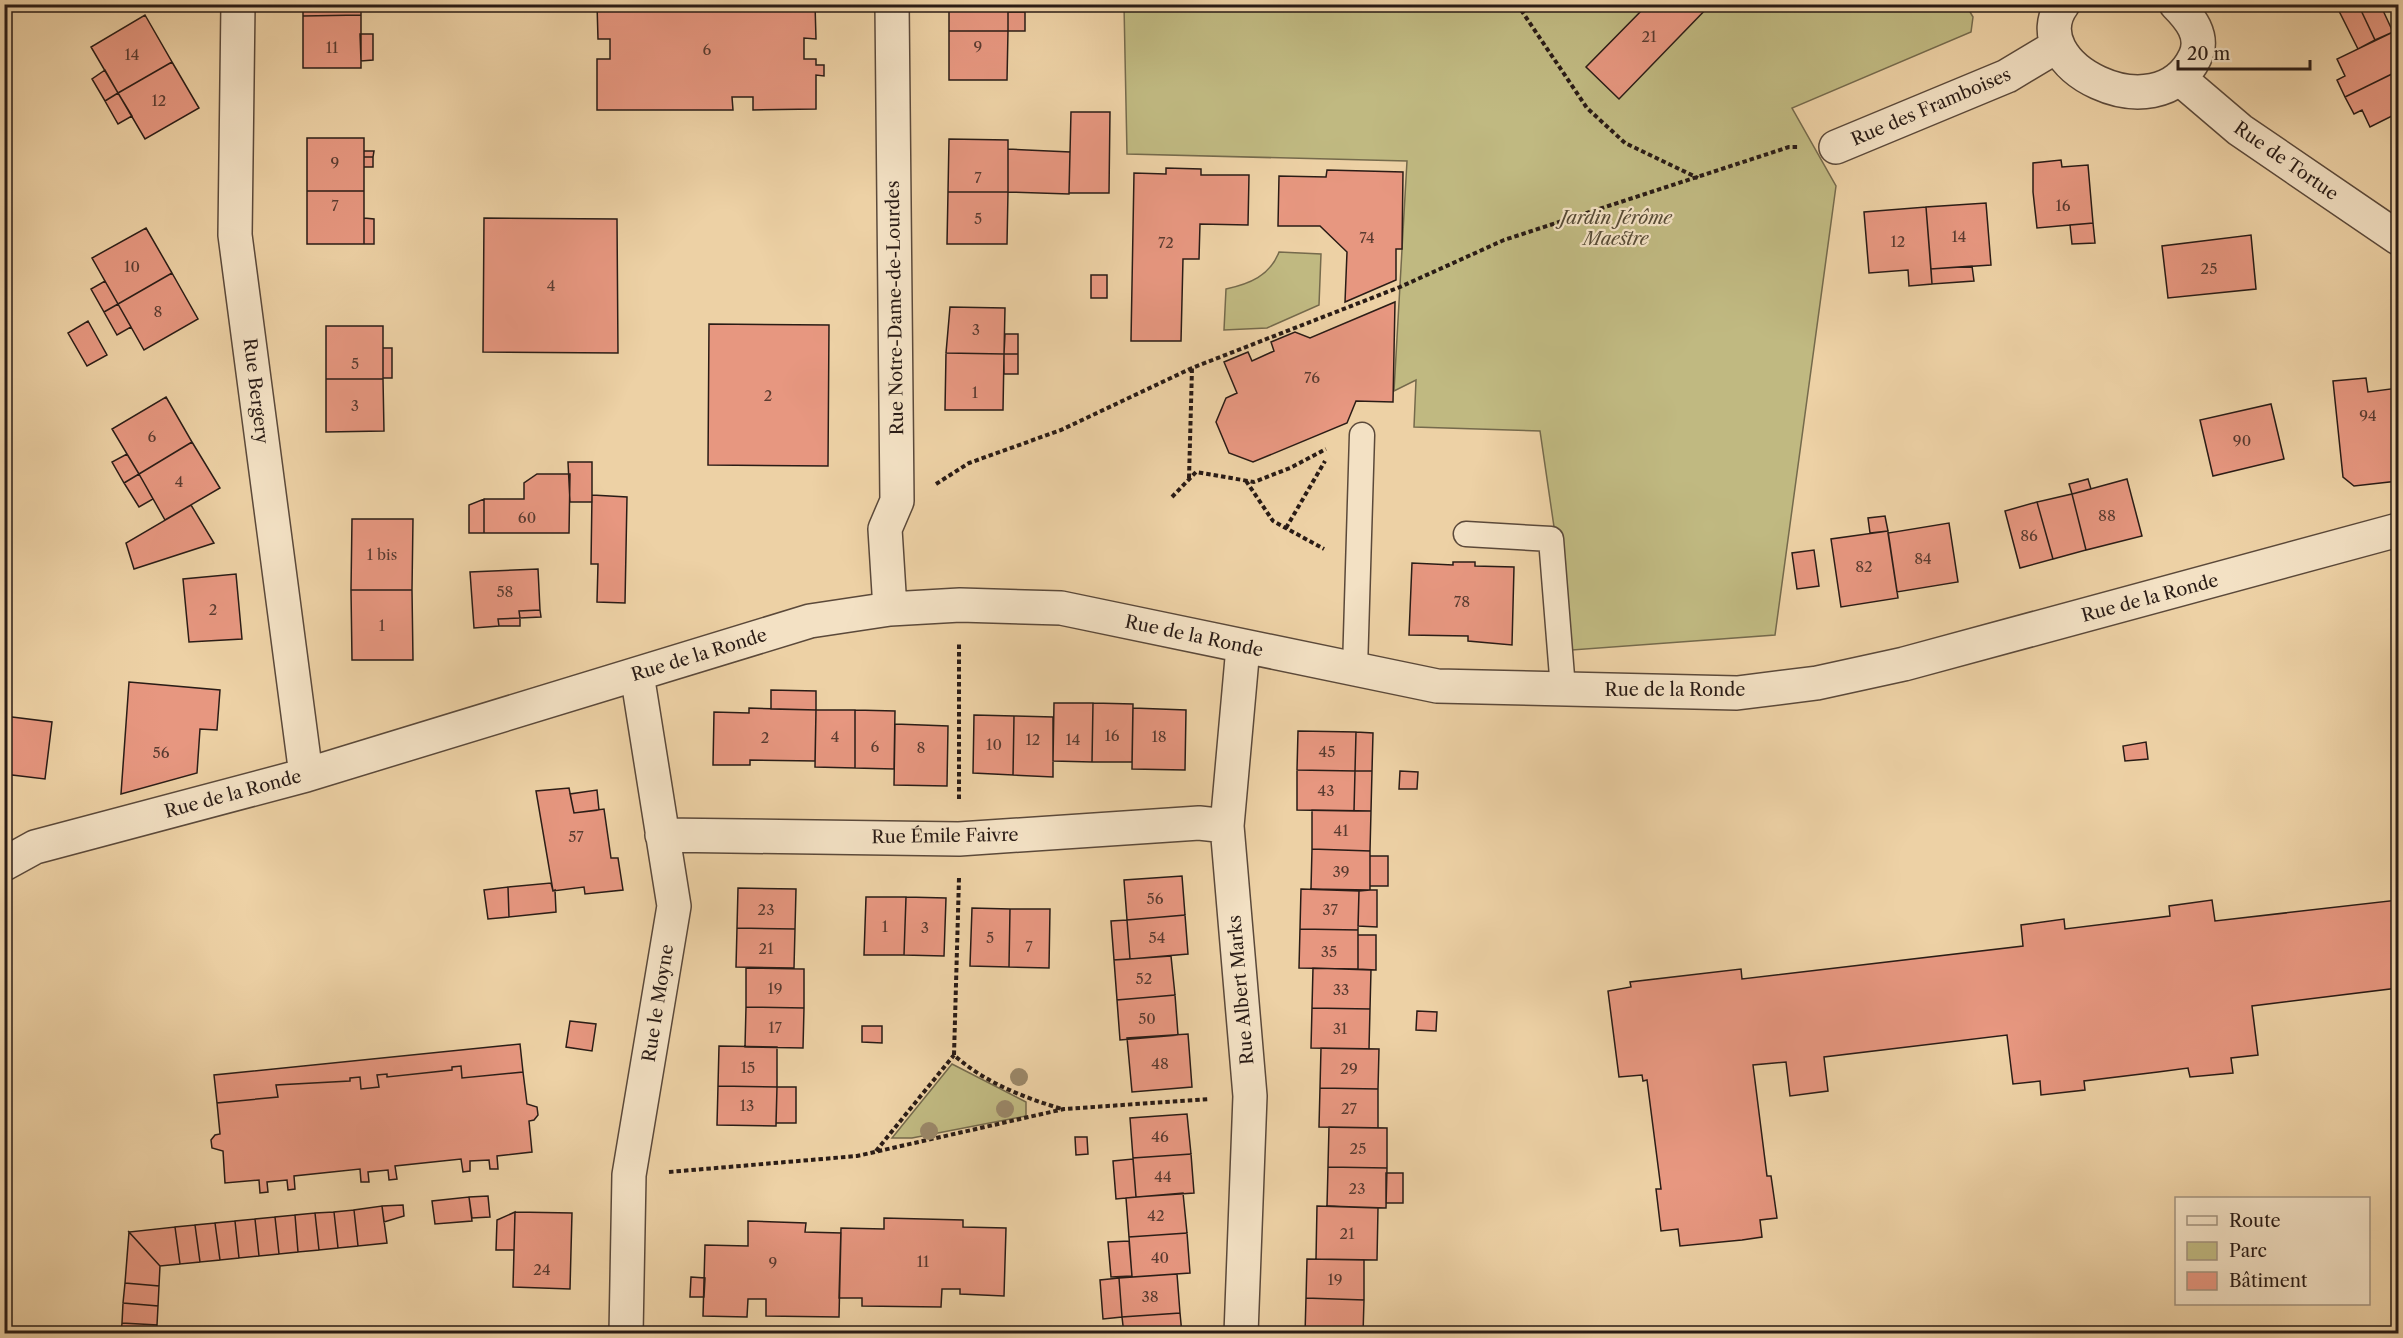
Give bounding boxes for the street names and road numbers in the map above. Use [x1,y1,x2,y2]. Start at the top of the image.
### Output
street label: Rue des Framboises [1848,63,2014,151]
street label: Rue de Tortue [2230,117,2342,205]
street label: Rue Notre-Dame-de-Lourdes [882,180,908,436]
street label: Rue Bergery [239,337,274,446]
street label: Rue de la Ronde [2079,569,2221,627]
street label: Rue de la Ronde [1123,611,1265,661]
street label: Rue de la Ronde [628,624,770,686]
street label: Rue de la Ronde [1605,679,1745,701]
street label: Rue de la Ronde [162,765,304,823]
street label: Rue Émile Faivre [871,823,1019,848]
street label: Rue Albert Marks [1223,914,1259,1066]
street label: Rue le Moyne [638,943,678,1063]

